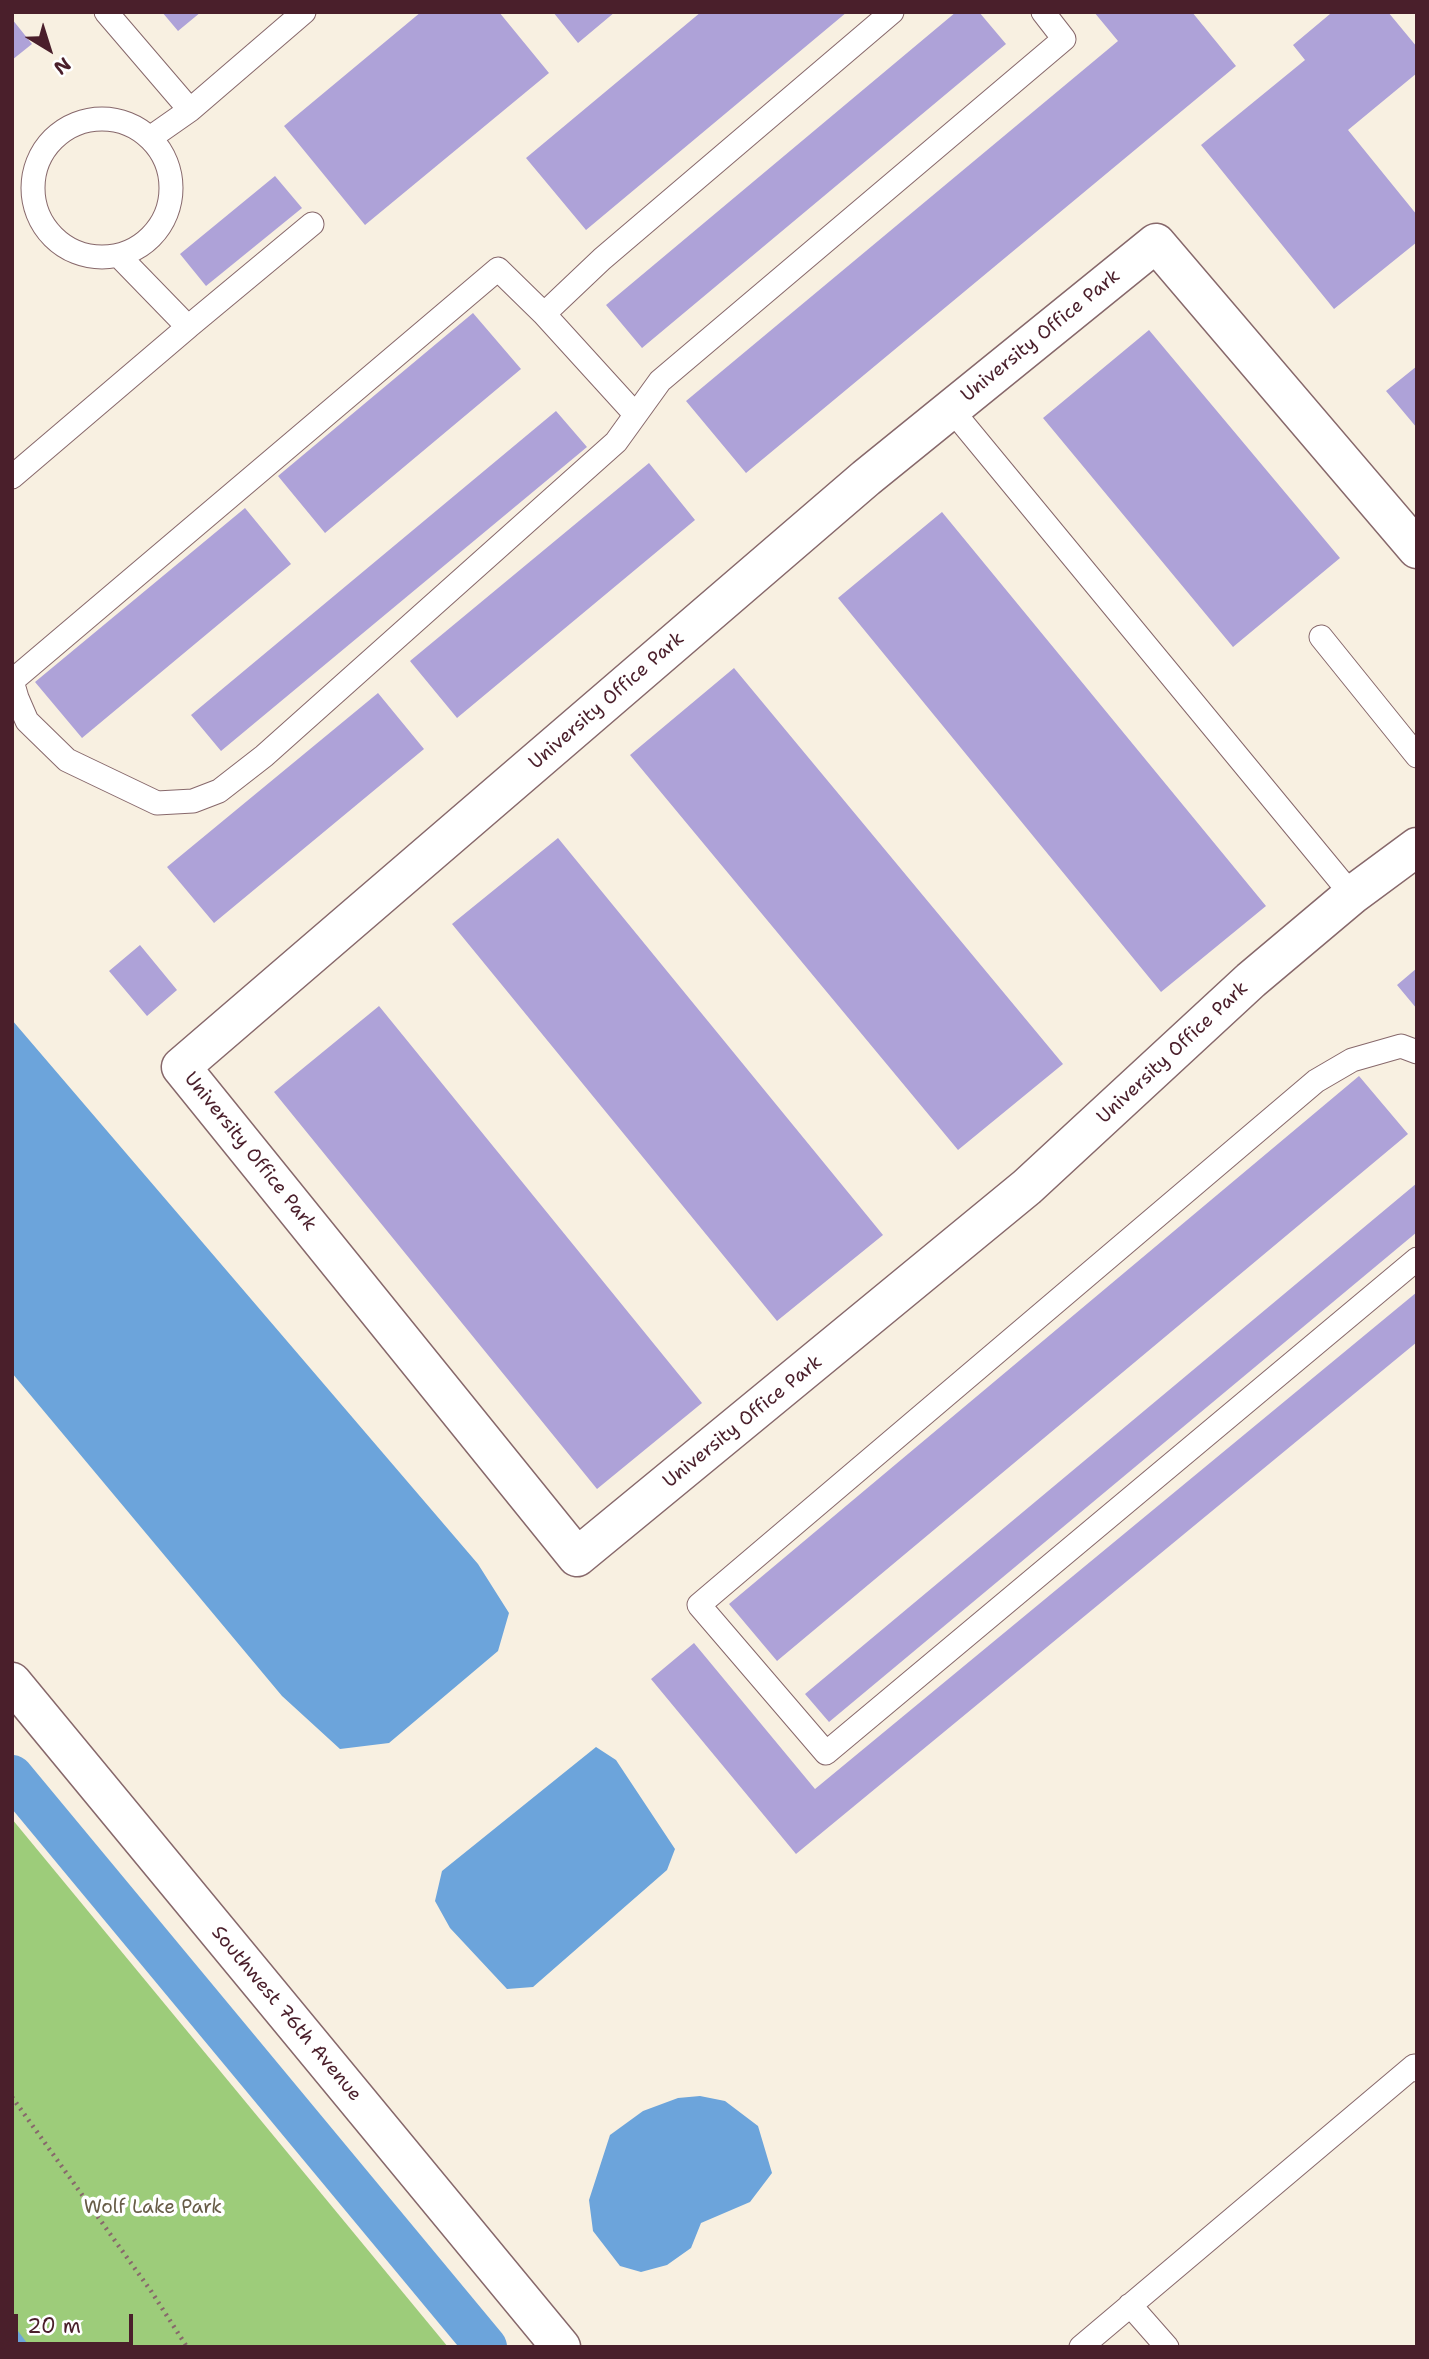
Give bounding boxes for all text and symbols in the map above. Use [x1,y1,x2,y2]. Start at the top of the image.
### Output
north arrow [14,14,84,84]
text: N [49,51,76,80]
street label: University Office Park [957,265,1125,407]
street label: University Office Park [525,627,689,775]
street label: University Office Park [1093,977,1253,1129]
street label: University Office Park [179,1068,321,1236]
street label: University Office Park [659,1351,827,1493]
street label: Southwest 76th Avenue [206,1922,366,2106]
park label: Wolf Lake Park [84,2197,222,2219]
scale bar [18,2300,136,2344]
text: 20 m [27,2312,81,2340]

